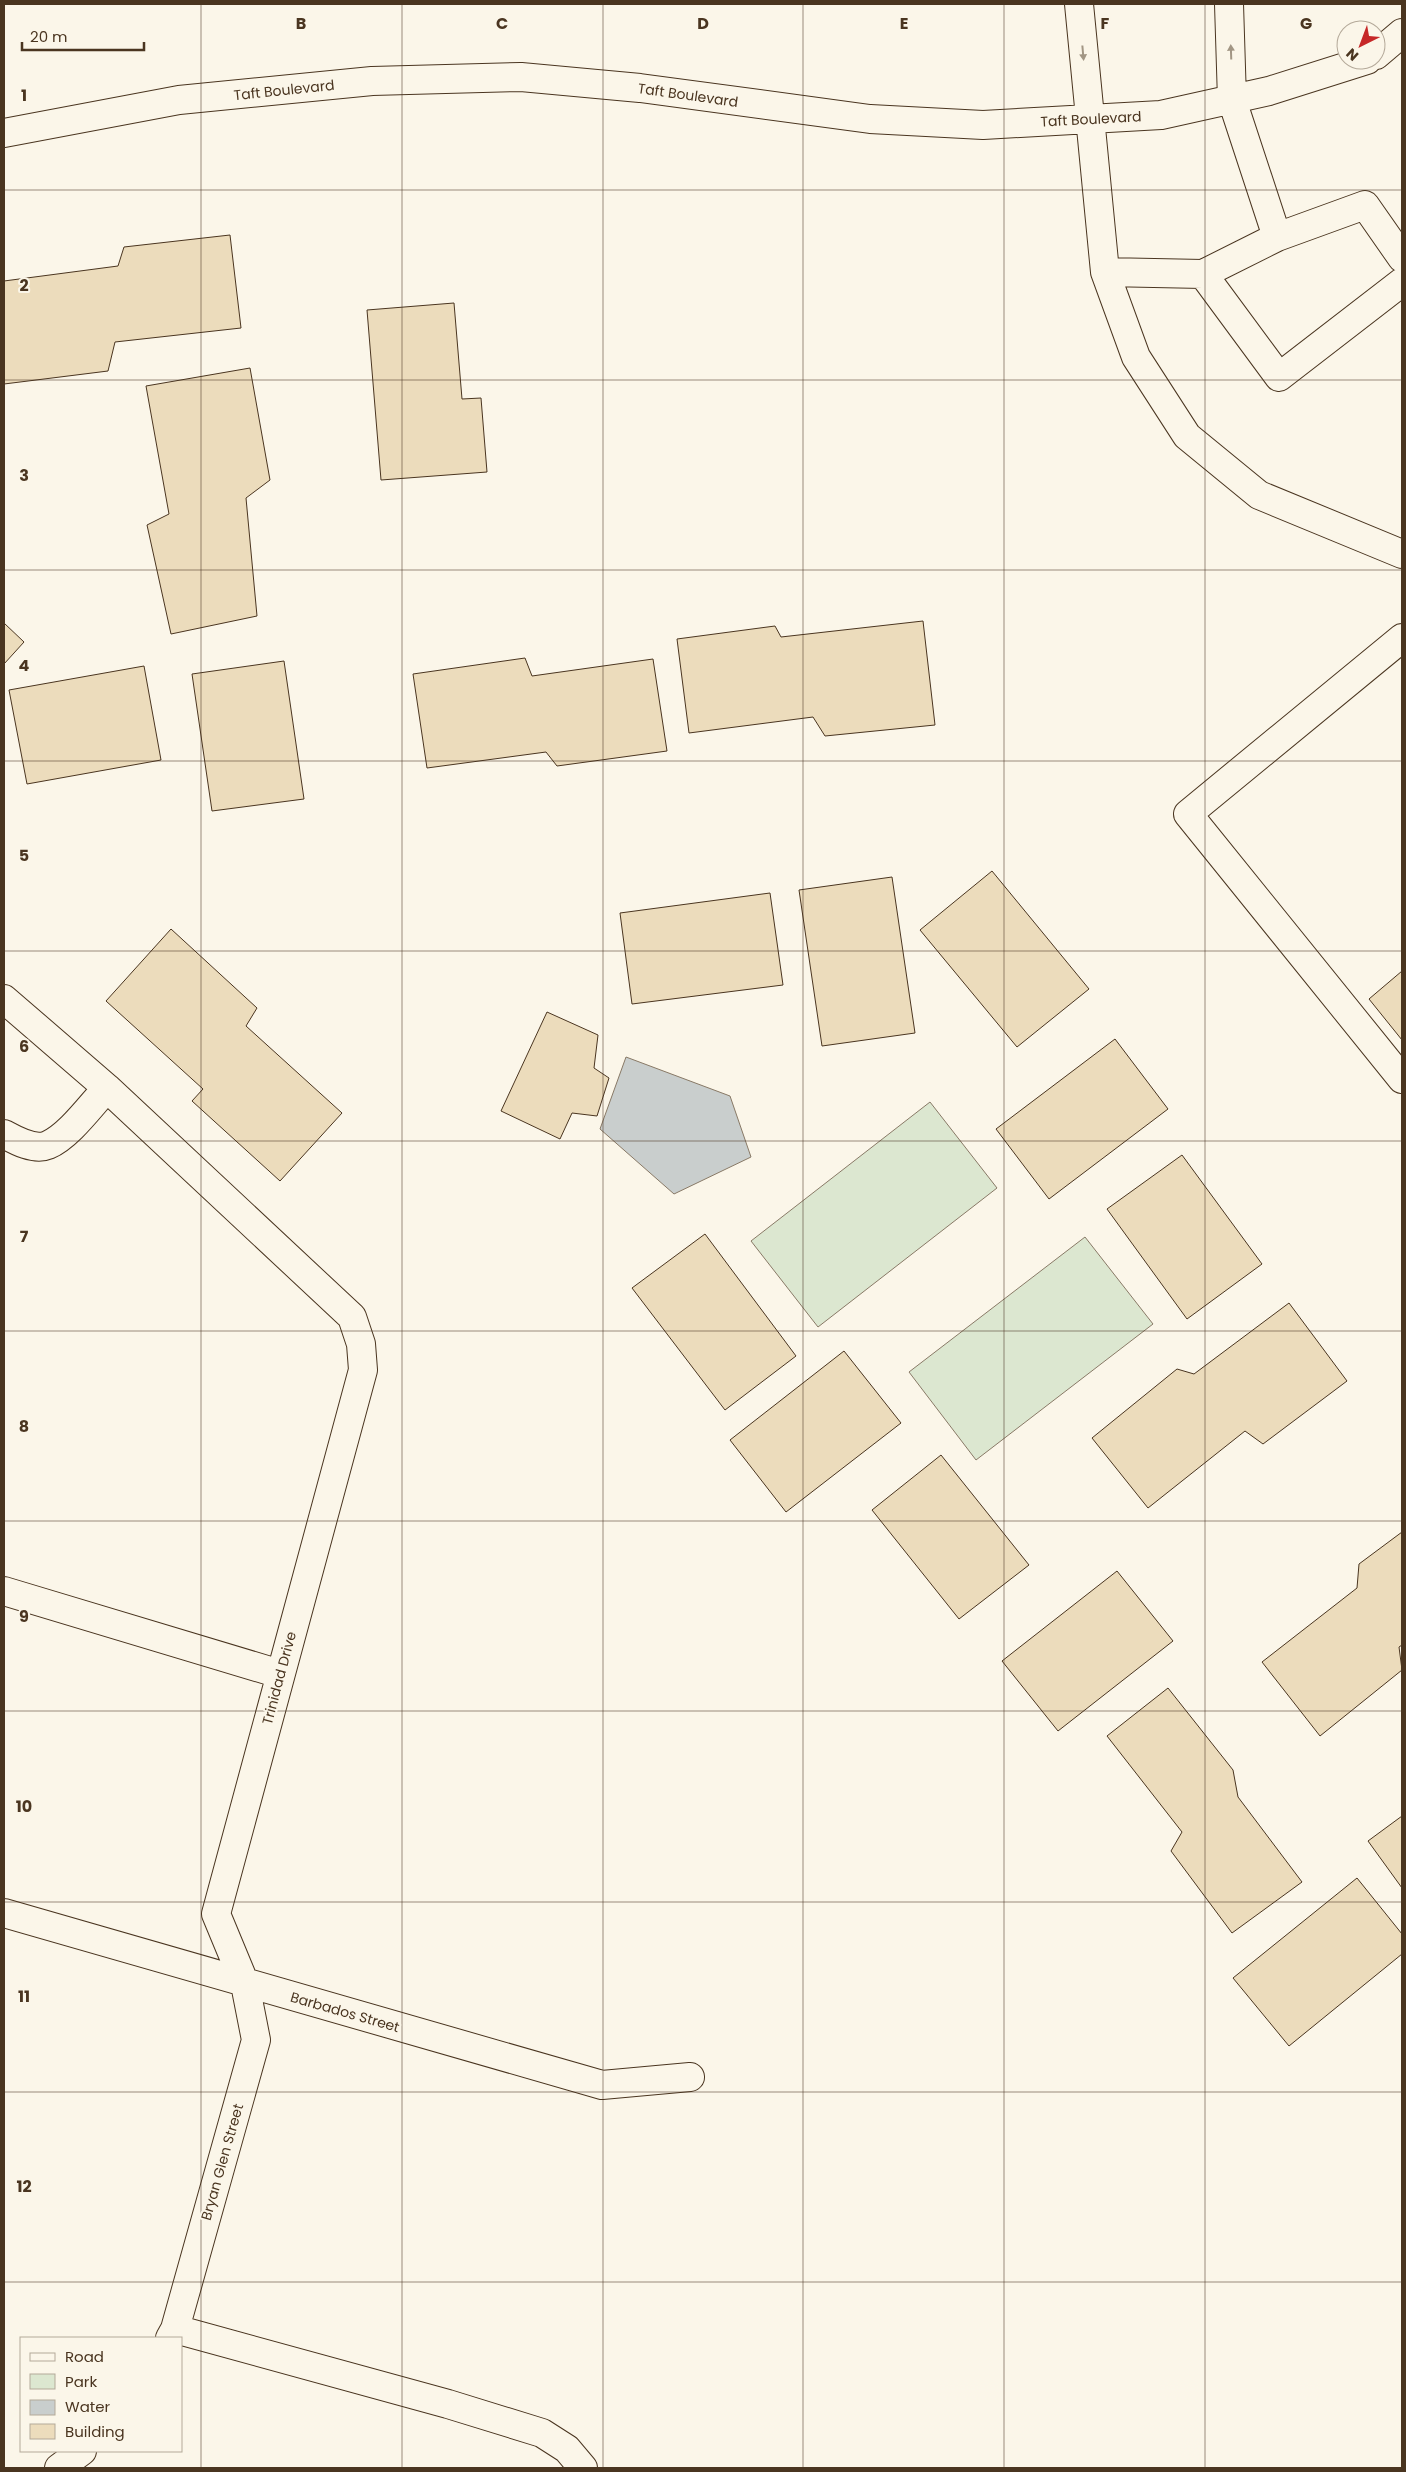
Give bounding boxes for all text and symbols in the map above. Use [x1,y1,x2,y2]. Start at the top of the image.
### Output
text: B [296,12,306,35]
text: C [496,12,508,35]
text: D [697,12,709,35]
text: E [900,12,908,35]
text: F [1101,12,1110,35]
text: G [1300,12,1312,35]
scale bar [22,20,145,52]
north arrow [1336,20,1386,70]
text: 20 m [30,26,68,47]
one-way arrow [1226,44,1234,60]
text: N [1342,44,1363,66]
one-way arrow [1079,46,1087,62]
street label: Taft Boulevard [233,75,335,105]
street label: Taft Boulevard [637,78,739,112]
text: 1 [21,84,27,107]
street label: Taft Boulevard [1040,106,1142,132]
text: 2 [19,274,29,297]
text: 3 [19,464,29,487]
text: 4 [19,654,30,677]
text: 5 [19,844,29,867]
text: 6 [19,1035,29,1058]
text: 7 [20,1225,29,1248]
text: 8 [19,1415,29,1438]
text: 9 [19,1605,29,1628]
street label: Trinidad Drive [257,1629,301,1727]
text: 10 [16,1795,32,1818]
text: 11 [18,1985,30,2008]
street label: Barbados Street [288,1987,402,2037]
street label: Bryan Glen Street [196,2101,248,2223]
text: 12 [16,2175,32,2198]
legend [20,2337,182,2452]
text: Road [65,2346,104,2367]
text: Park [65,2371,97,2392]
text: Water [65,2396,111,2417]
text: Building [65,2421,125,2442]

